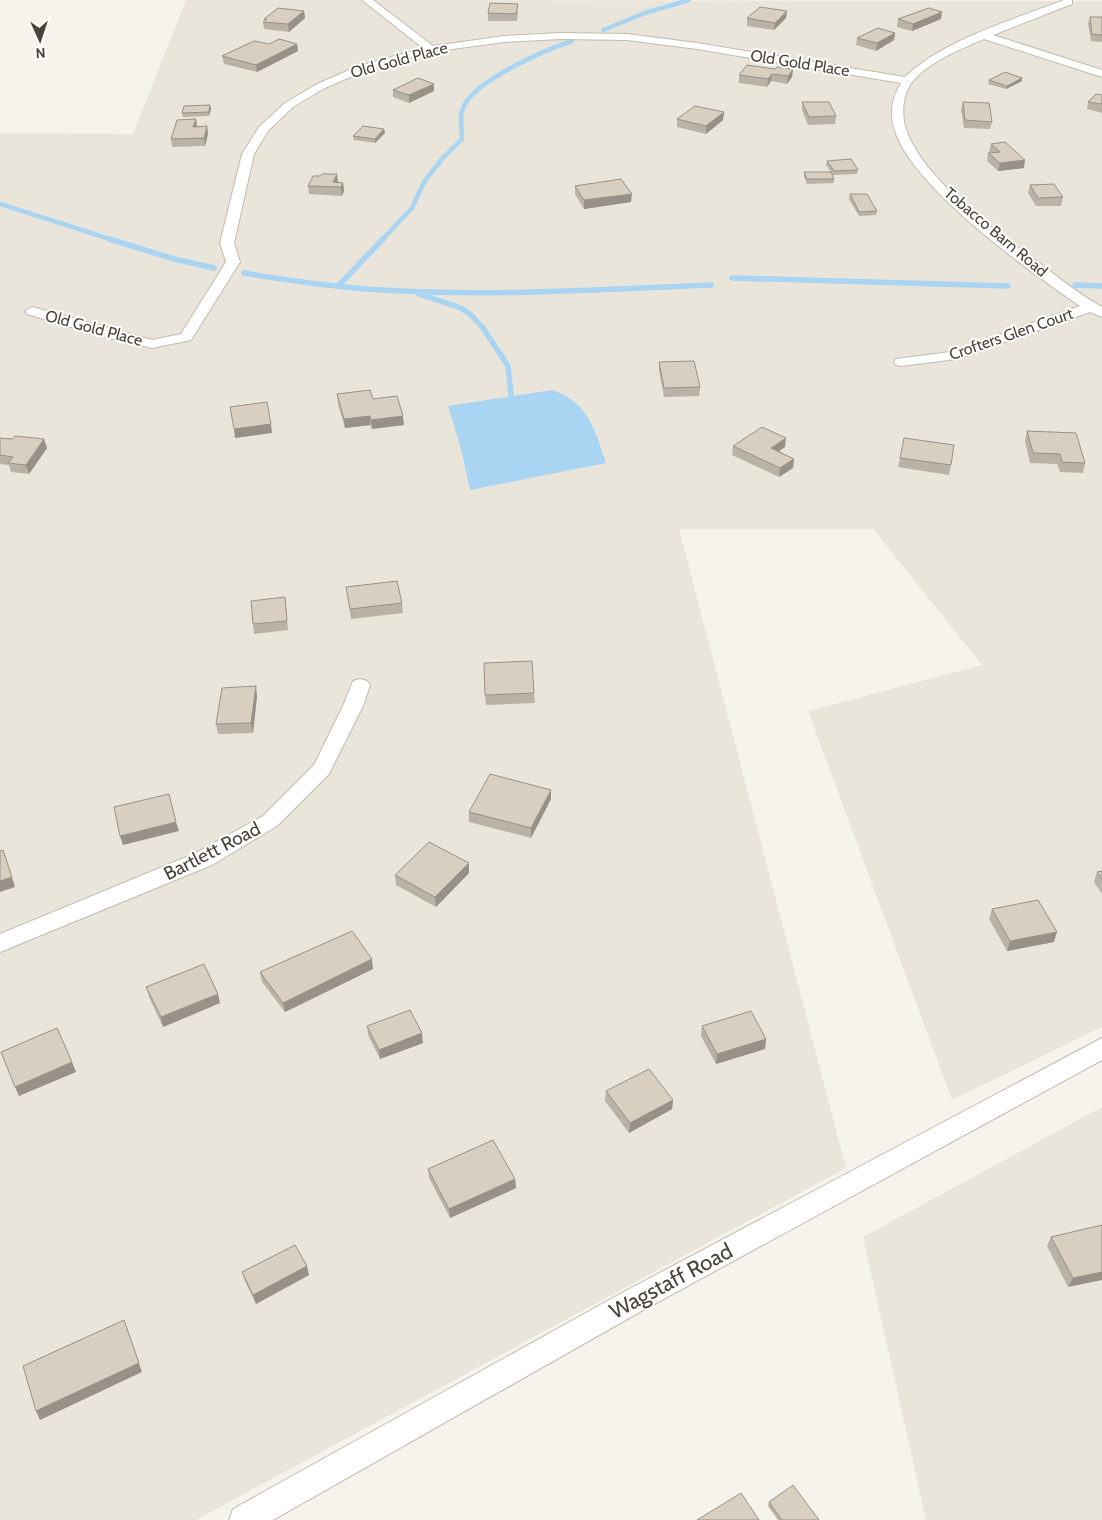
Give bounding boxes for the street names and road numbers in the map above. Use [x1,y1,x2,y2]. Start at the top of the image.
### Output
street label: Old Gold Place [348,38,450,82]
street label: Old Gold Place [749,46,851,80]
street label: Tobacco Barn Road [941,183,1051,281]
street label: Crofters Glen Court [947,304,1076,364]
street label: Old Gold Place [43,306,145,350]
street label: Bartlett Road [160,817,264,885]
street label: Wagstaff Road [605,1237,737,1325]

